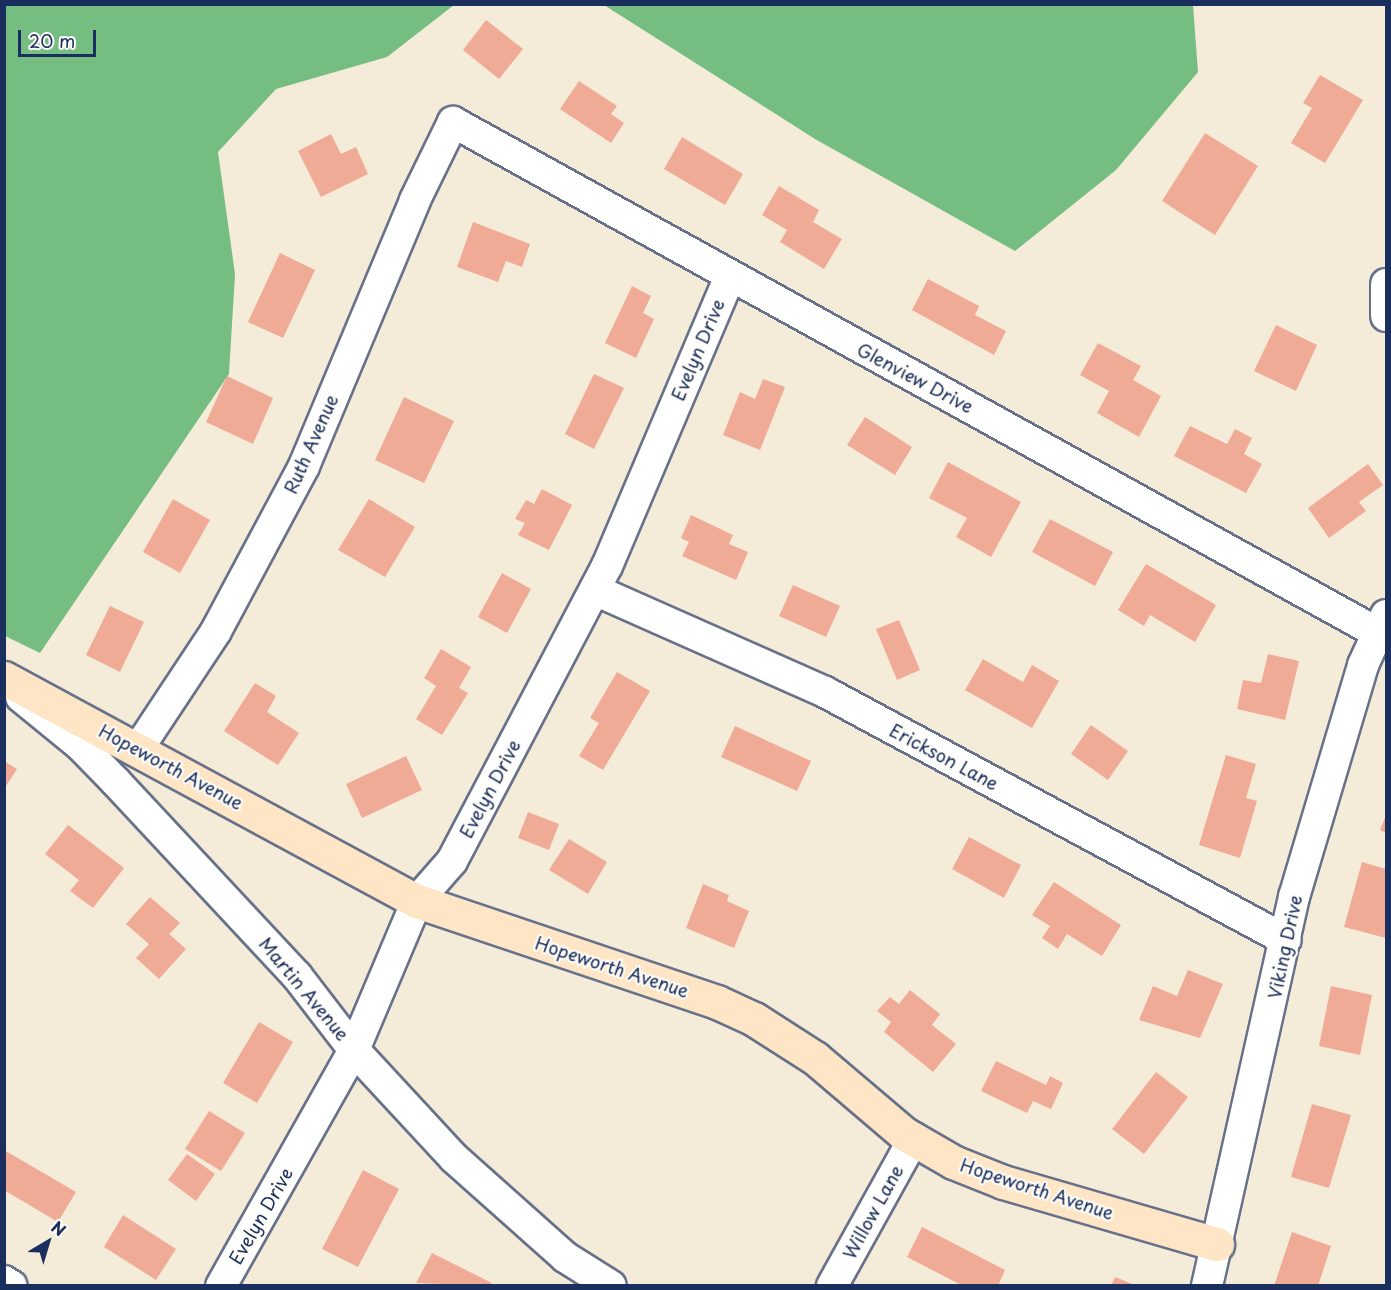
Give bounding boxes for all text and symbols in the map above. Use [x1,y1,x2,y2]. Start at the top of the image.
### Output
scale bar [21,18,99,56]
text: 20 m [29,27,75,54]
street label: Evelyn Drive [667,296,729,404]
street label: Glenview Drive [853,338,977,418]
street label: Ruth Avenue [279,390,343,498]
street label: Erickson Lane [886,719,1002,795]
street label: Hopeworth Avenue [95,720,247,814]
street label: Evelyn Drive [455,736,525,842]
street label: Viking Drive [1263,893,1307,1001]
street label: Hopeworth Avenue [532,932,692,1002]
street label: Martin Avenue [255,933,353,1045]
street label: Hopeworth Avenue [957,1154,1117,1224]
street label: Willow Lane [838,1161,908,1263]
street label: Evelyn Drive [225,1164,297,1268]
north arrow [18,1212,78,1272]
text: N [47,1214,71,1241]

